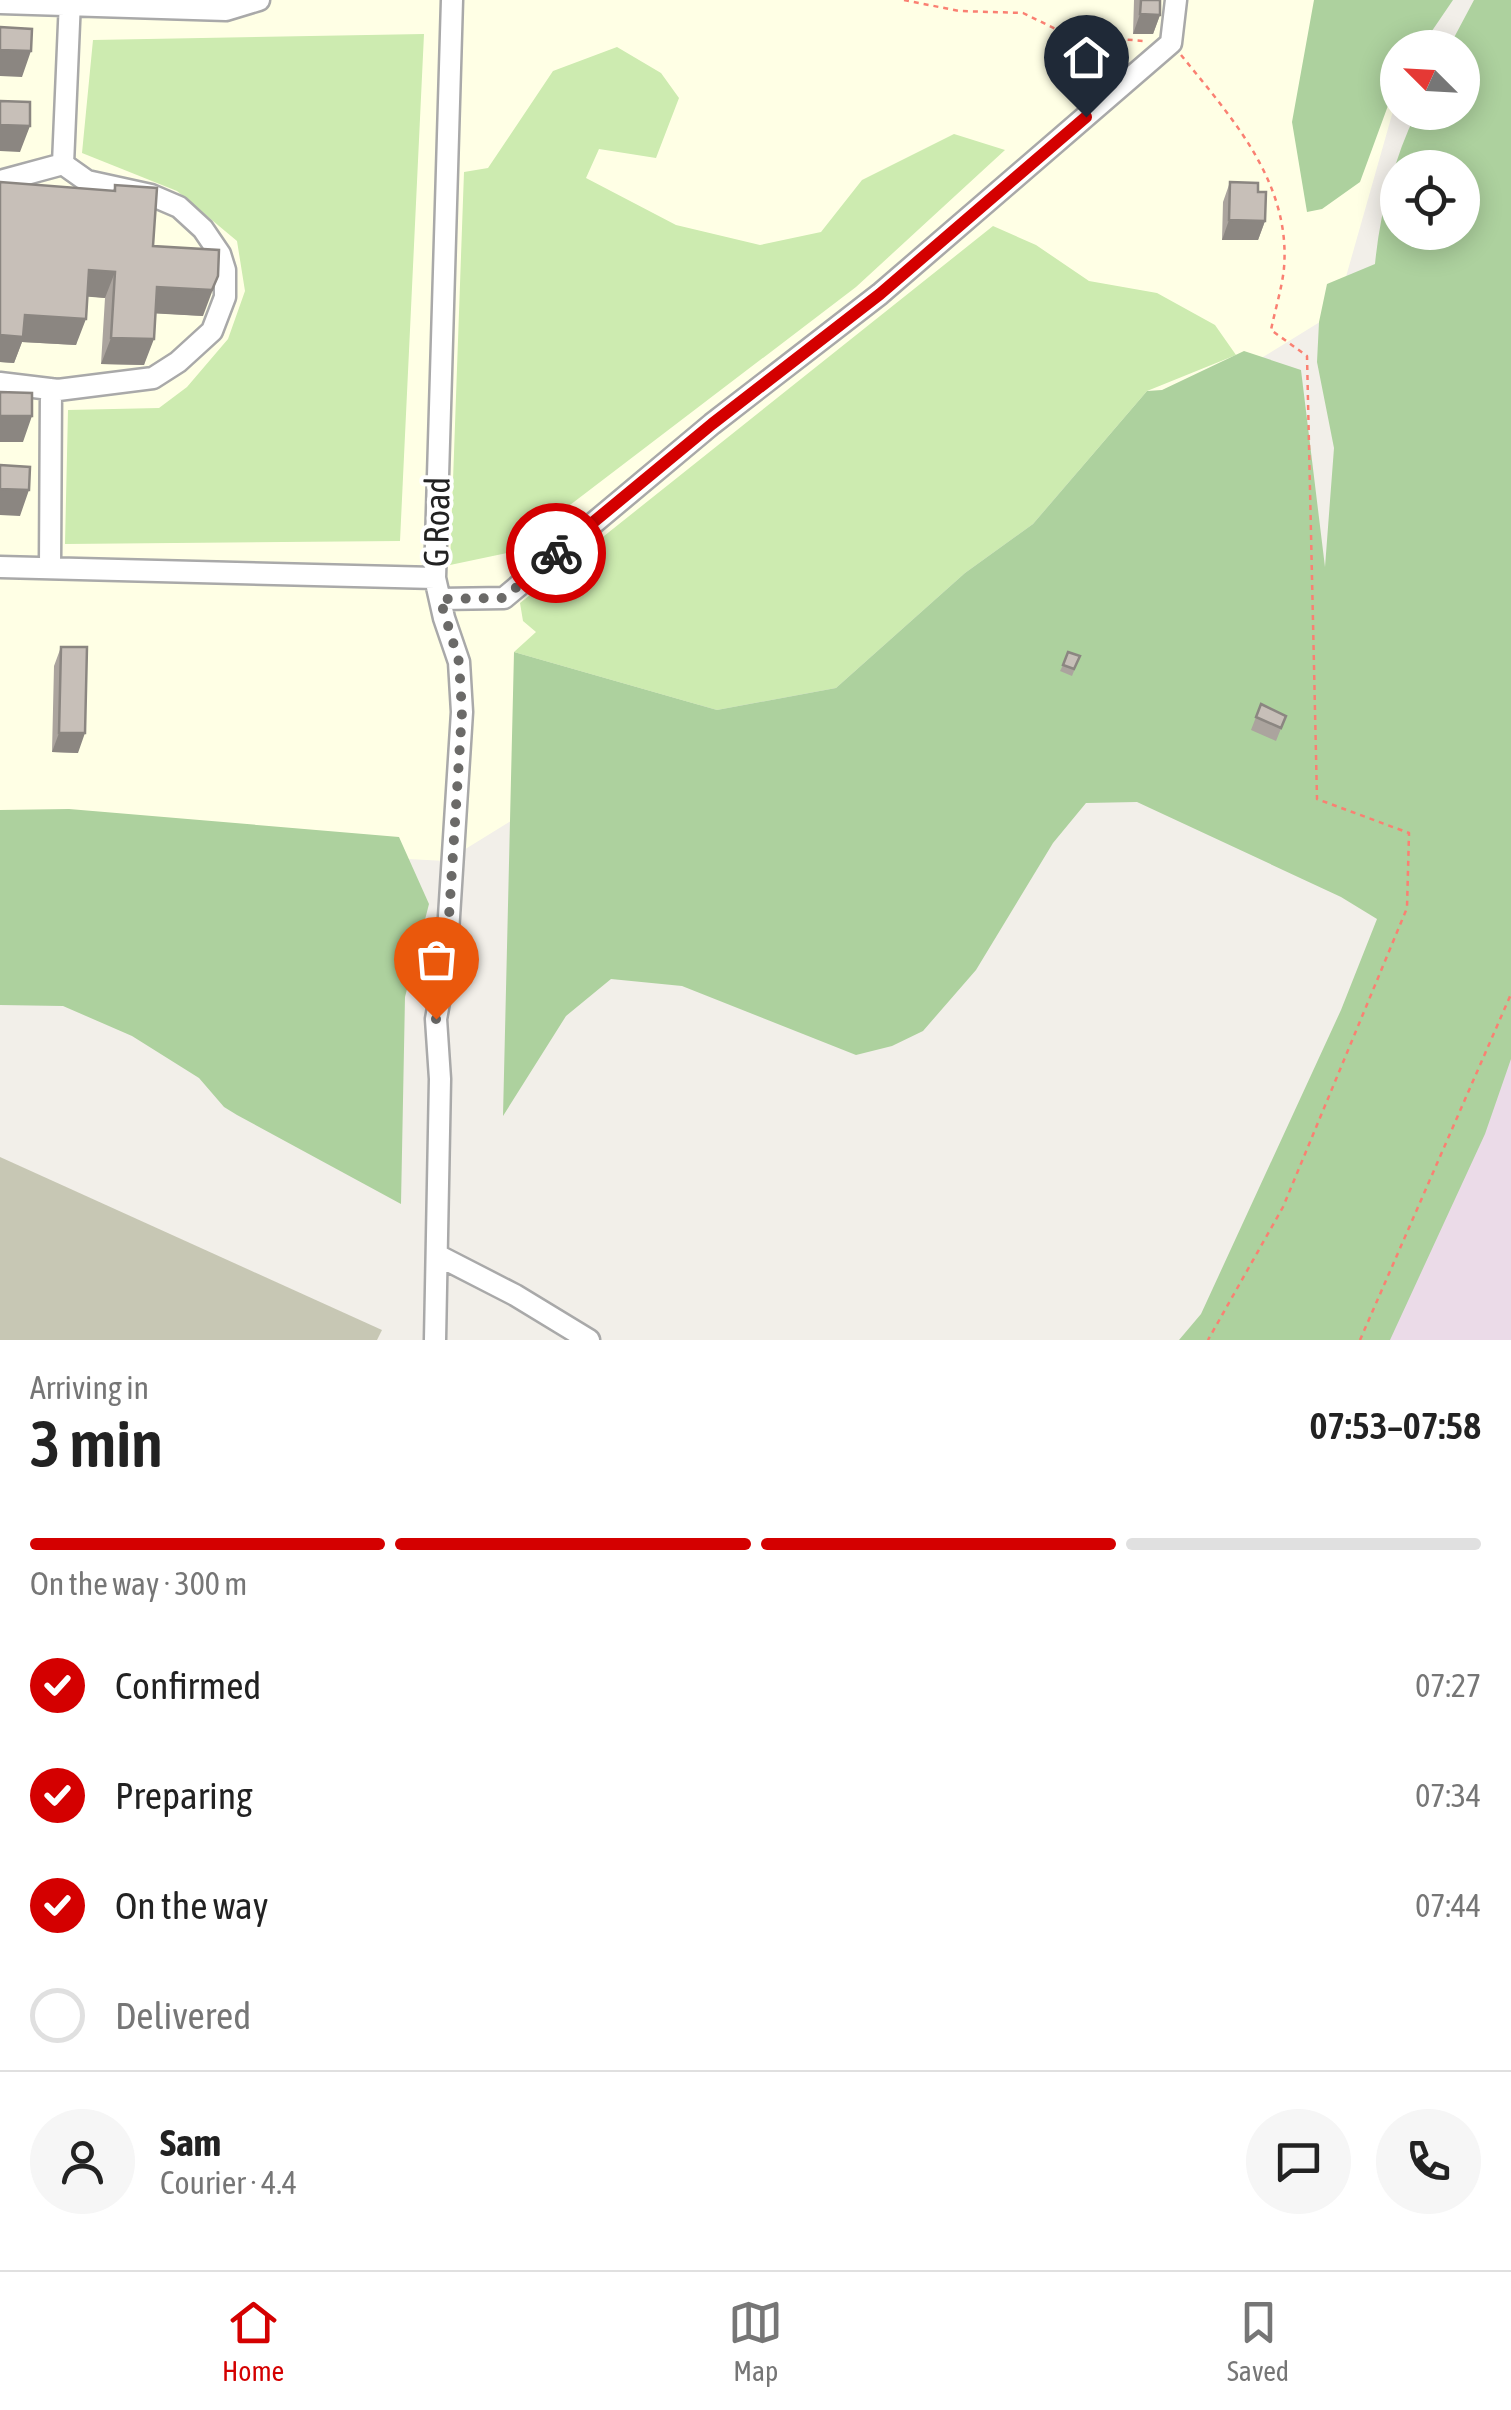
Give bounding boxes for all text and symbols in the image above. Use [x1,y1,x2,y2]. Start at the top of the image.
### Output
pin [1044,15,1129,118]
icon: home [1059,30,1114,85]
north arrow [1380,30,1480,130]
map controls [1380,30,1480,250]
button: locate [1380,150,1480,250]
street label: G Road [415,477,457,567]
courier [506,503,606,603]
icon: bike [529,526,584,581]
pin [394,917,479,1020]
icon: bag [409,932,464,987]
text: Arriving in [30,1369,149,1406]
text: 07:53–07:58 [1309,1404,1481,1447]
text: 3 min [30,1406,163,1481]
text: On the way · 300 m [30,1565,247,1602]
icon: check [30,1658,85,1713]
text: Confirmed [115,1664,261,1707]
text: 07:27 [1415,1667,1481,1704]
icon: check [30,1768,85,1823]
text: Preparing [115,1774,253,1817]
text: 07:34 [1415,1777,1481,1814]
icon: check [30,1878,85,1933]
text: On the way [115,1884,268,1927]
text: 07:44 [1415,1887,1481,1924]
text: Delivered [115,1994,251,2037]
button: person [30,2109,135,2214]
button: chat [1246,2109,1351,2214]
button: phone [1376,2109,1481,2214]
text: Sam [160,2121,221,2164]
text: Courier · 4.4 [160,2164,297,2201]
tab: Home [222,2295,284,2387]
tab: Map [728,2295,783,2387]
tab: Saved [1227,2295,1289,2387]

